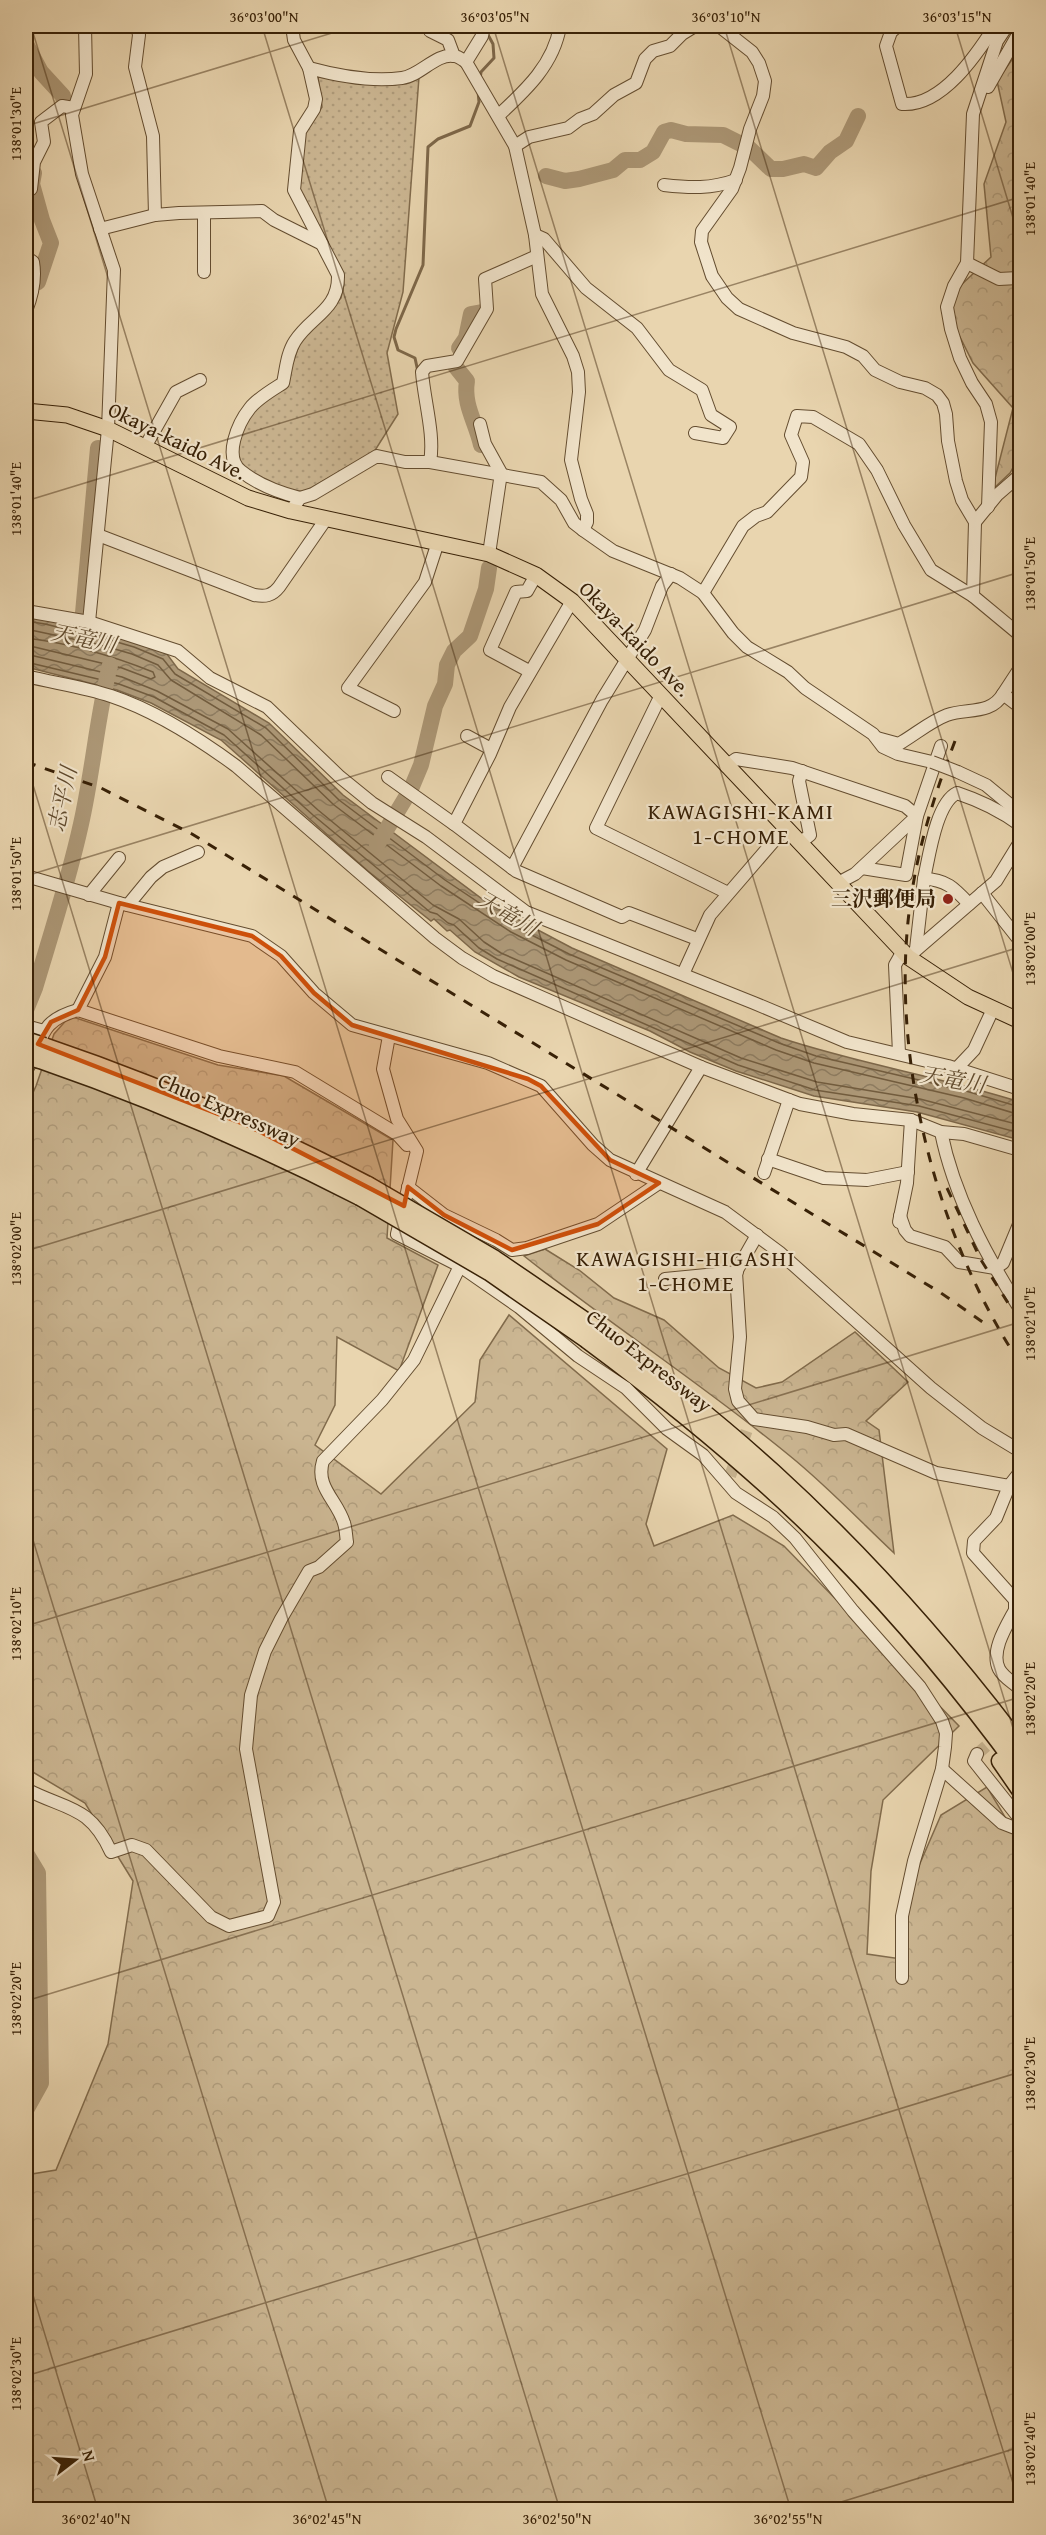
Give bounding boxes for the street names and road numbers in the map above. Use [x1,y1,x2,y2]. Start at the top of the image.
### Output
street label: Okaya-kaido Ave. [103,394,252,487]
street label: Okaya-kaido Ave. [572,574,699,703]
street label: Chuo Expressway [153,1064,306,1155]
street label: Chuo Expressway [580,1301,719,1420]

